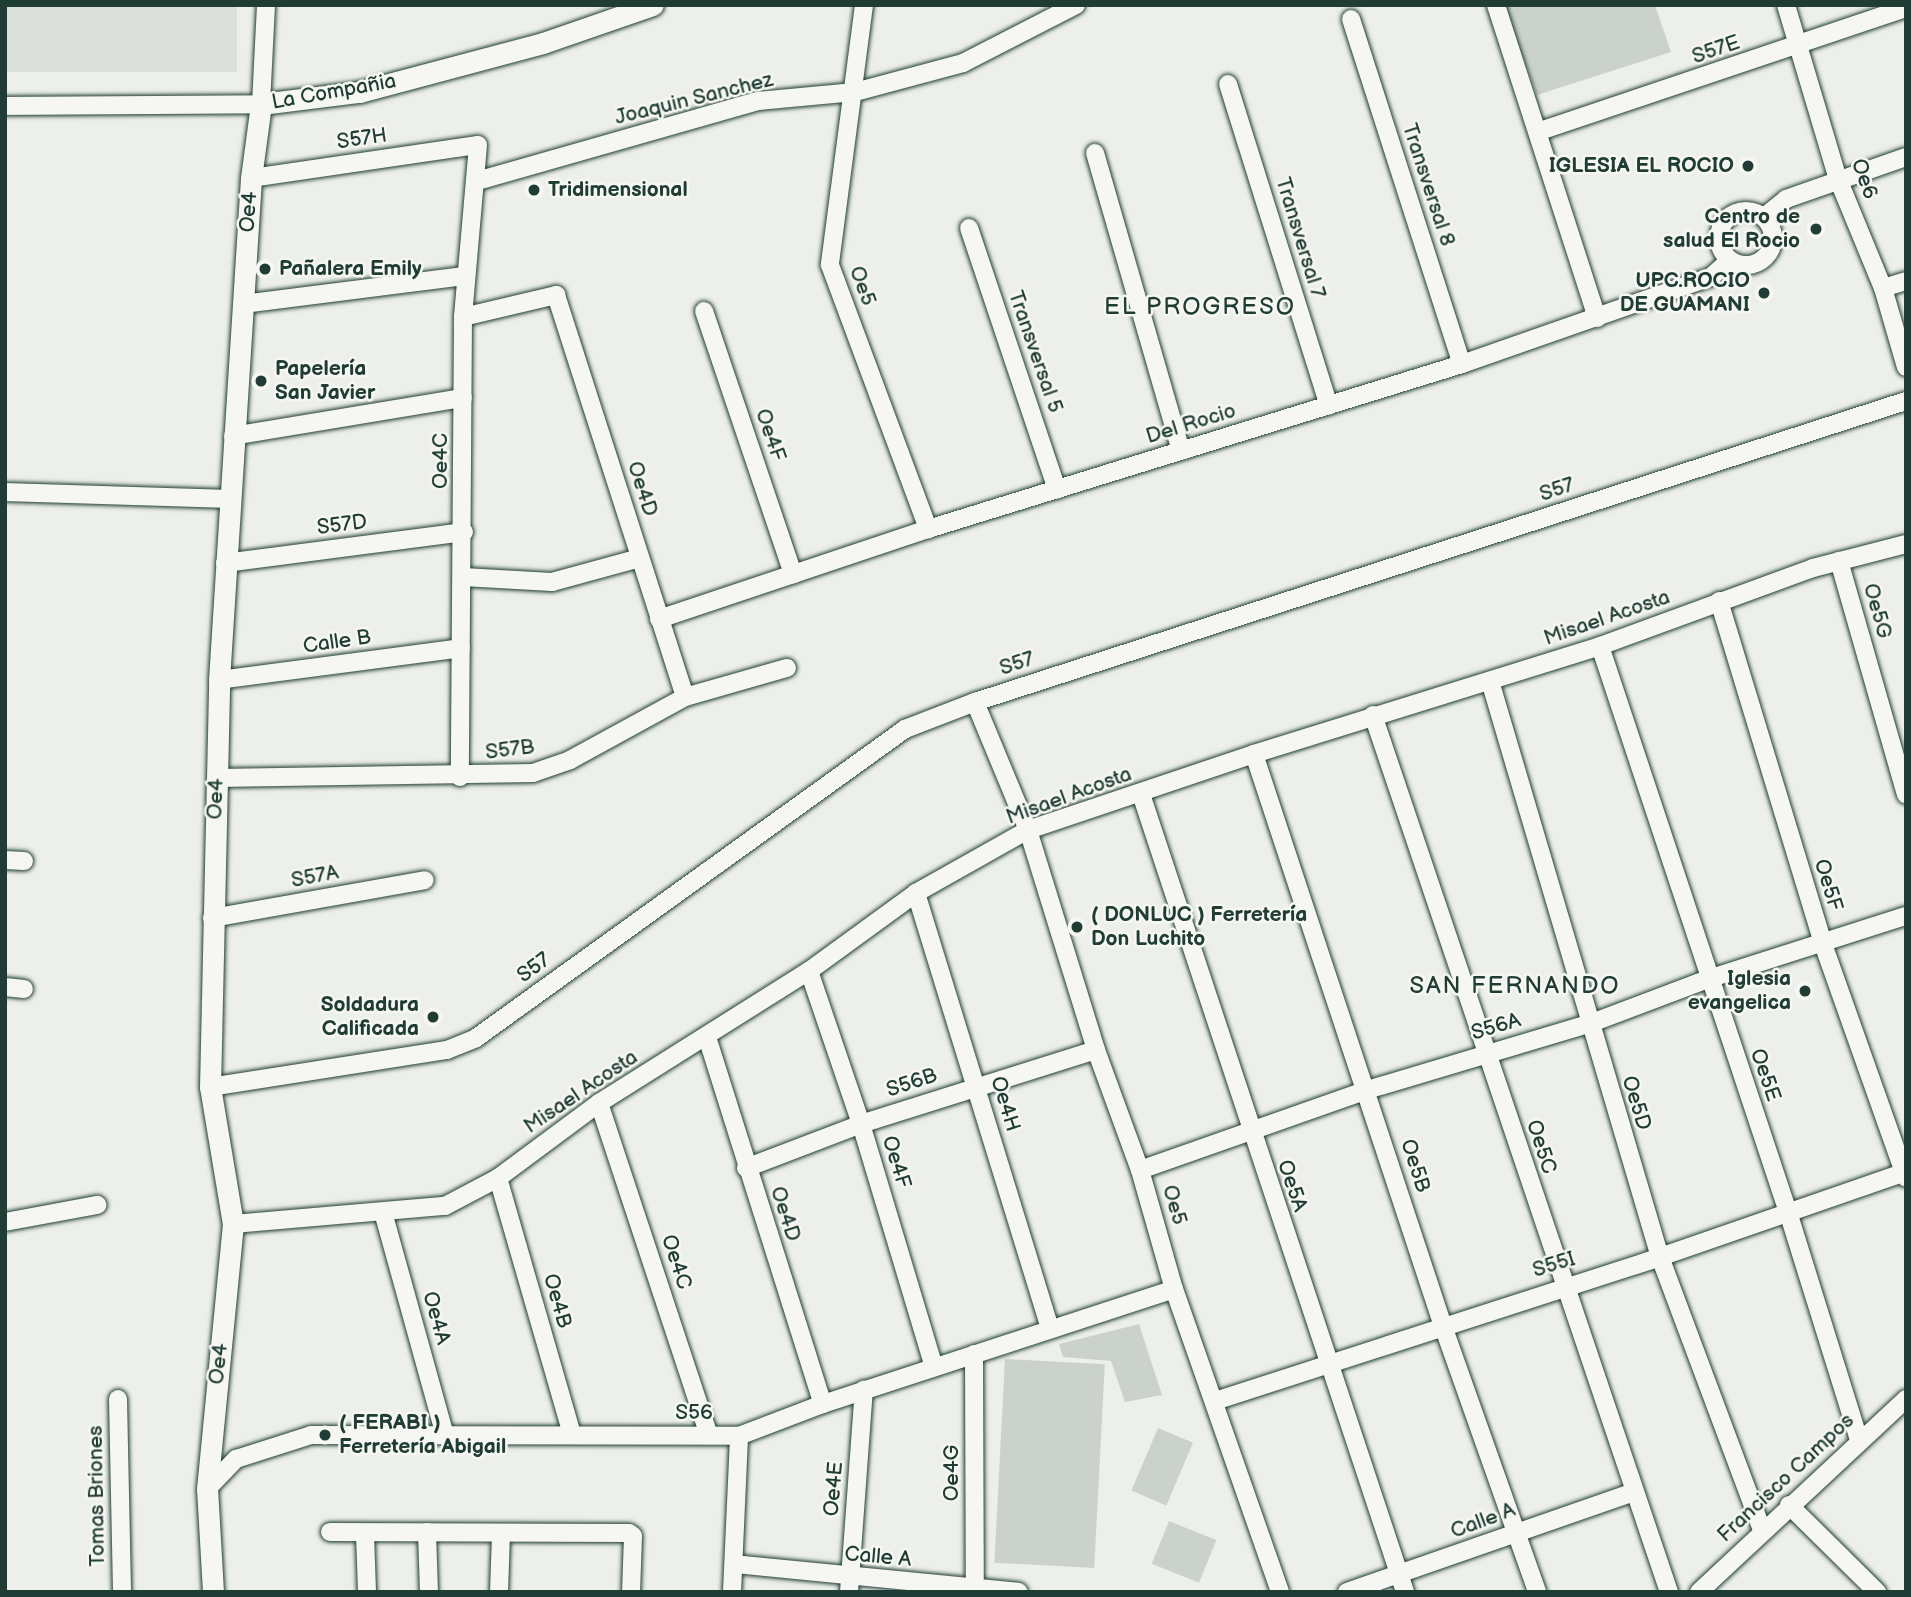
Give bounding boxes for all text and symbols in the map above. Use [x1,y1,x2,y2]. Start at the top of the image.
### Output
street label: S57E [1689,30,1743,70]
street label: Joaquin Sanchez [612,67,776,131]
street label: La Compañia [270,69,398,115]
street label: Transversal 8 [1396,120,1460,250]
street label: S57H [335,123,389,155]
place label: IGLESIA EL ROCIO [1549,153,1734,179]
street label: Oe6 [1845,155,1883,203]
marker: IGLESIA EL ROCIO [1740,158,1756,174]
street label: Transversal 7 [1270,174,1330,302]
place label: Tridimensional [548,177,688,203]
marker: Tridimensional [526,182,542,198]
street label: Oe4 [235,191,263,233]
place label: Centro de salud El Rocio [1663,204,1800,254]
marker: Centro de salud El Rocio [1806,219,1826,239]
place label: Pañalera Emily [279,256,422,282]
marker: Pañalera Emily [257,261,273,277]
street label: Oe5 [843,263,881,309]
place label: UPC.ROCIO DE GUAMANI [1620,268,1750,318]
marker: UPC.ROCIO DE GUAMANI [1756,285,1772,301]
street label: Transversal 5 [1002,288,1068,416]
district label: EL PROGRESO [1105,293,1295,321]
place label: Papelería San Javier [275,356,375,406]
marker: Papelería San Javier [253,373,269,389]
street label: Del Rocio [1143,398,1239,450]
street label: Oe4F [749,406,791,464]
street label: Oe4C [428,433,454,489]
street label: Oe4D [621,458,663,520]
street label: S57 [1536,473,1578,507]
street label: S57D [315,509,369,541]
street label: Oe5G [1857,581,1897,641]
street label: Misael Acosta [1541,585,1673,651]
street label: Calle B [301,625,373,659]
street label: S57 [996,647,1038,681]
street label: S57B [484,734,536,766]
street label: Misael Acosta [1003,762,1135,830]
street label: Oe4 [203,778,229,820]
street label: Oe5F [1808,856,1848,914]
street label: S57A [289,860,341,894]
place label: ( DONLUC ) Ferretería Don Luchito [1091,902,1307,952]
marker: ( DONLUC ) Ferretería Don Luchito [1069,919,1085,935]
street label: S57 [512,948,556,988]
place label: Iglesia evangelica [1688,966,1791,1016]
district label: SAN FERNANDO [1411,972,1619,1000]
marker: Iglesia evangelica [1797,983,1813,999]
place label: Soldadura Calificada [321,992,419,1042]
street label: S56A [1468,1008,1524,1046]
marker: Soldadura Calificada [425,1009,441,1025]
street label: Misael Acosta [519,1045,643,1139]
street label: Oe5E [1744,1045,1786,1105]
street label: S56B [883,1063,941,1103]
street label: Oe4H [985,1073,1025,1135]
street label: Oe5D [1616,1073,1656,1133]
street label: Oe5C [1520,1117,1562,1177]
street label: Oe4F [876,1133,916,1191]
street label: Oe5B [1395,1136,1435,1196]
street label: Oe5A [1271,1157,1313,1215]
street label: Oe5 [1156,1182,1192,1228]
street label: Oe4D [764,1183,806,1245]
street label: Oe4C [655,1232,697,1292]
street label: S55I [1530,1247,1578,1283]
street label: Oe4B [537,1271,577,1331]
street label: Oe4A [416,1289,456,1347]
street label: Oe4 [204,1342,234,1386]
street label: S56 [675,1400,713,1426]
street label: Francisco Campos [1713,1408,1859,1548]
place label: ( FERABI ) Ferretería Abigail [339,1410,506,1460]
street label: Tomas Briones [83,1425,111,1567]
marker: ( FERABI ) Ferretería Abigail [317,1427,333,1443]
street label: Oe4G [939,1445,965,1501]
street label: Oe4E [819,1461,849,1517]
street label: Calle A [1447,1498,1519,1544]
street label: Calle A [844,1542,912,1572]

